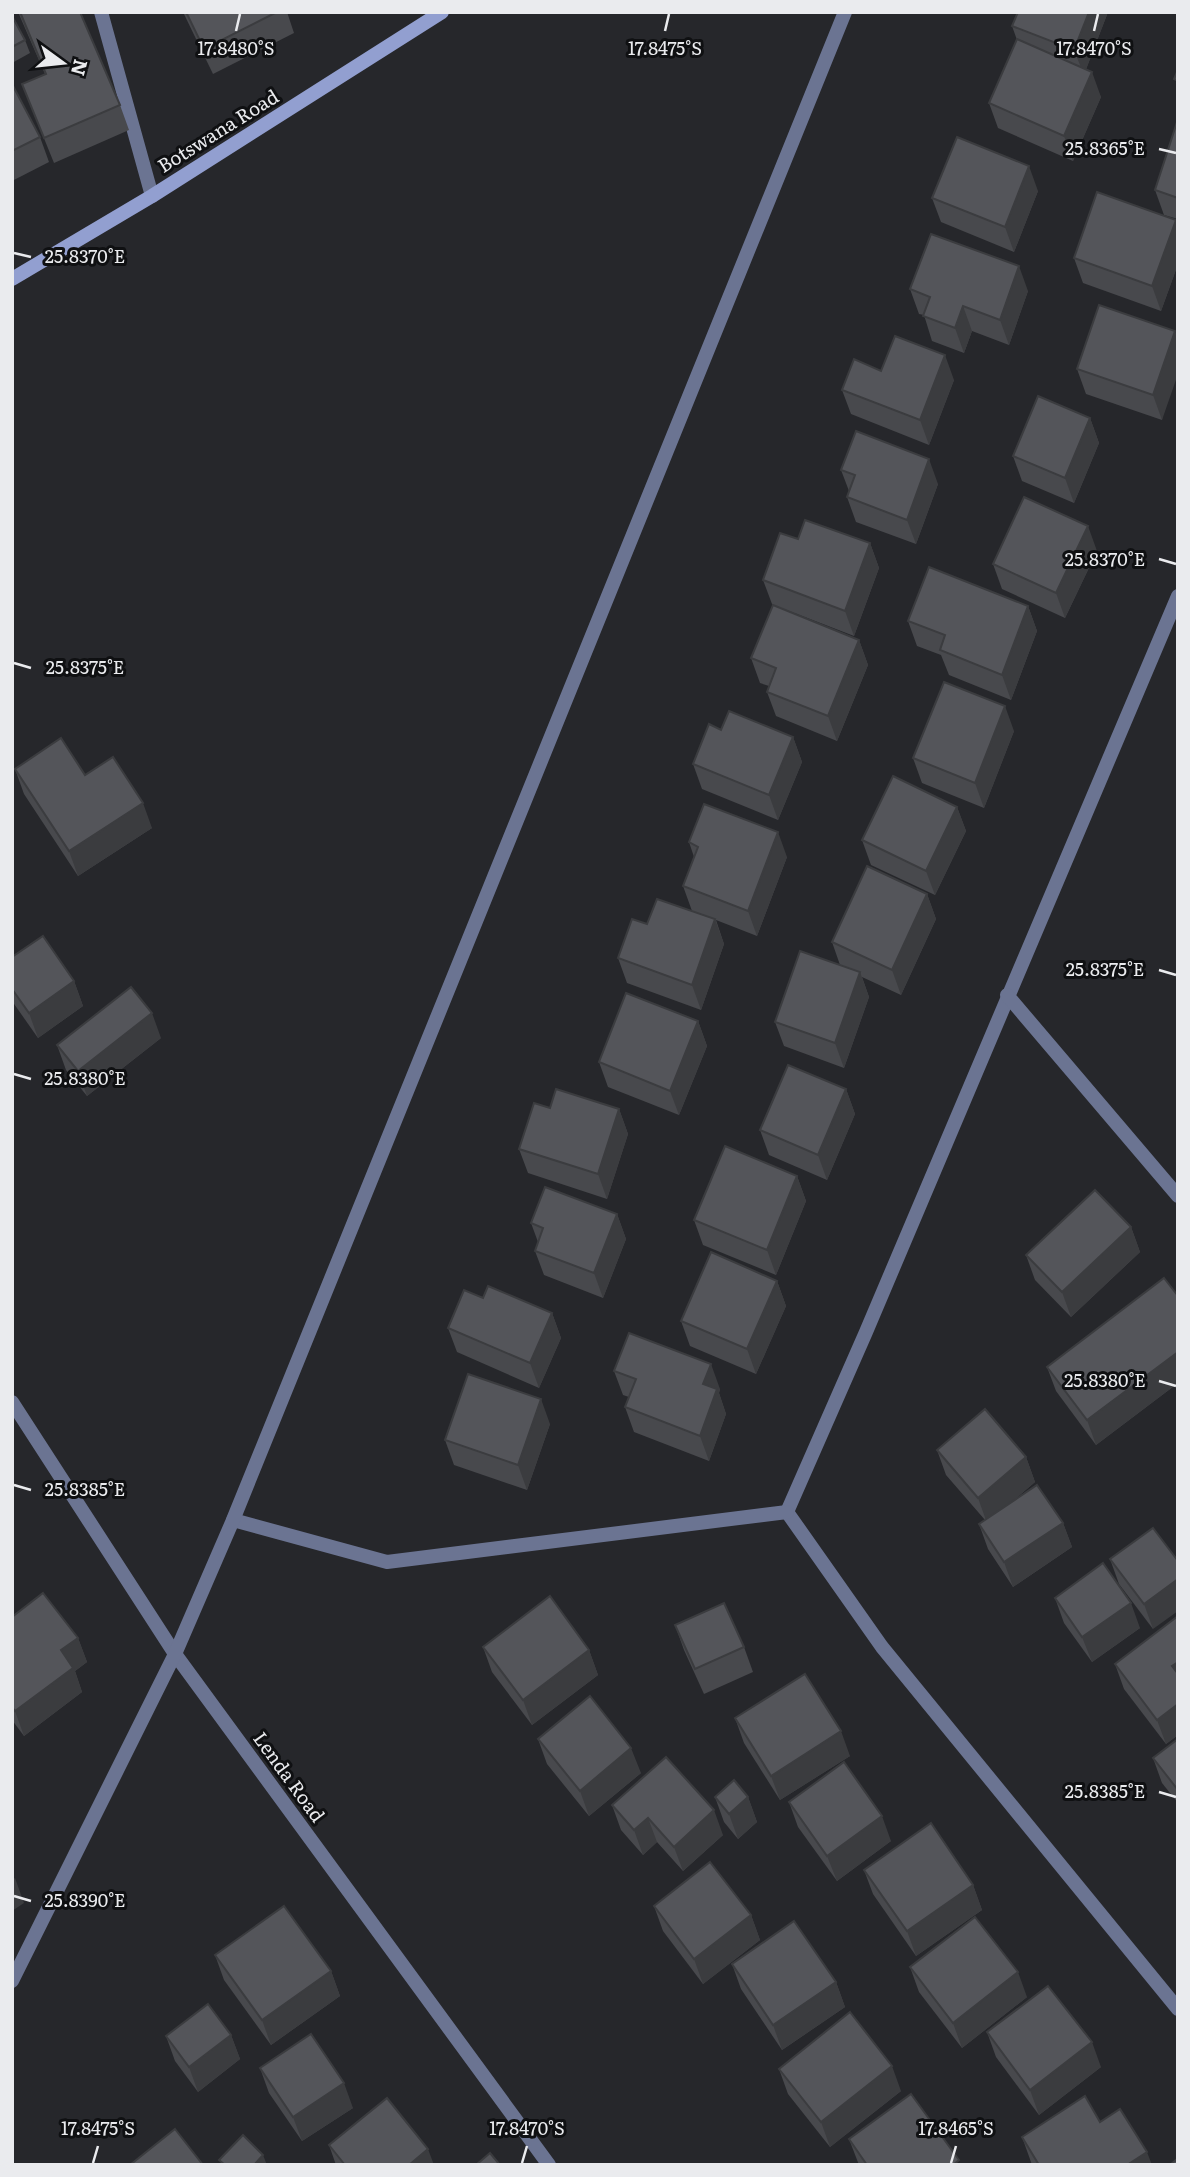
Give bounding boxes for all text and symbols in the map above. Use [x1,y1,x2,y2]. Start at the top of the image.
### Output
north arrow [28,28,98,98]
text: 17.8480°S [198,34,274,61]
text: 17.8475°S [628,34,702,61]
text: 17.8470°S [1056,34,1132,61]
text: N [65,56,96,79]
street label: Botswana Road [151,81,284,179]
text: 25.8365°E [1065,134,1145,161]
text: 25.8370°E [45,242,125,269]
text: 25.8370°E [1065,545,1145,572]
text: 25.8375°E [46,653,124,680]
text: 25.8375°E [1066,955,1144,982]
text: 25.8380°E [44,1064,126,1091]
text: 25.8380°E [1064,1366,1146,1393]
text: 25.8385°E [45,1475,125,1502]
street label: Lenda Road [247,1725,333,1828]
text: 25.8385°E [1065,1777,1145,1804]
text: 25.8390°E [44,1886,126,1913]
text: 17.8475°S [61,2114,135,2141]
text: 17.8470°S [489,2114,565,2141]
text: 17.8465°S [918,2114,994,2141]

